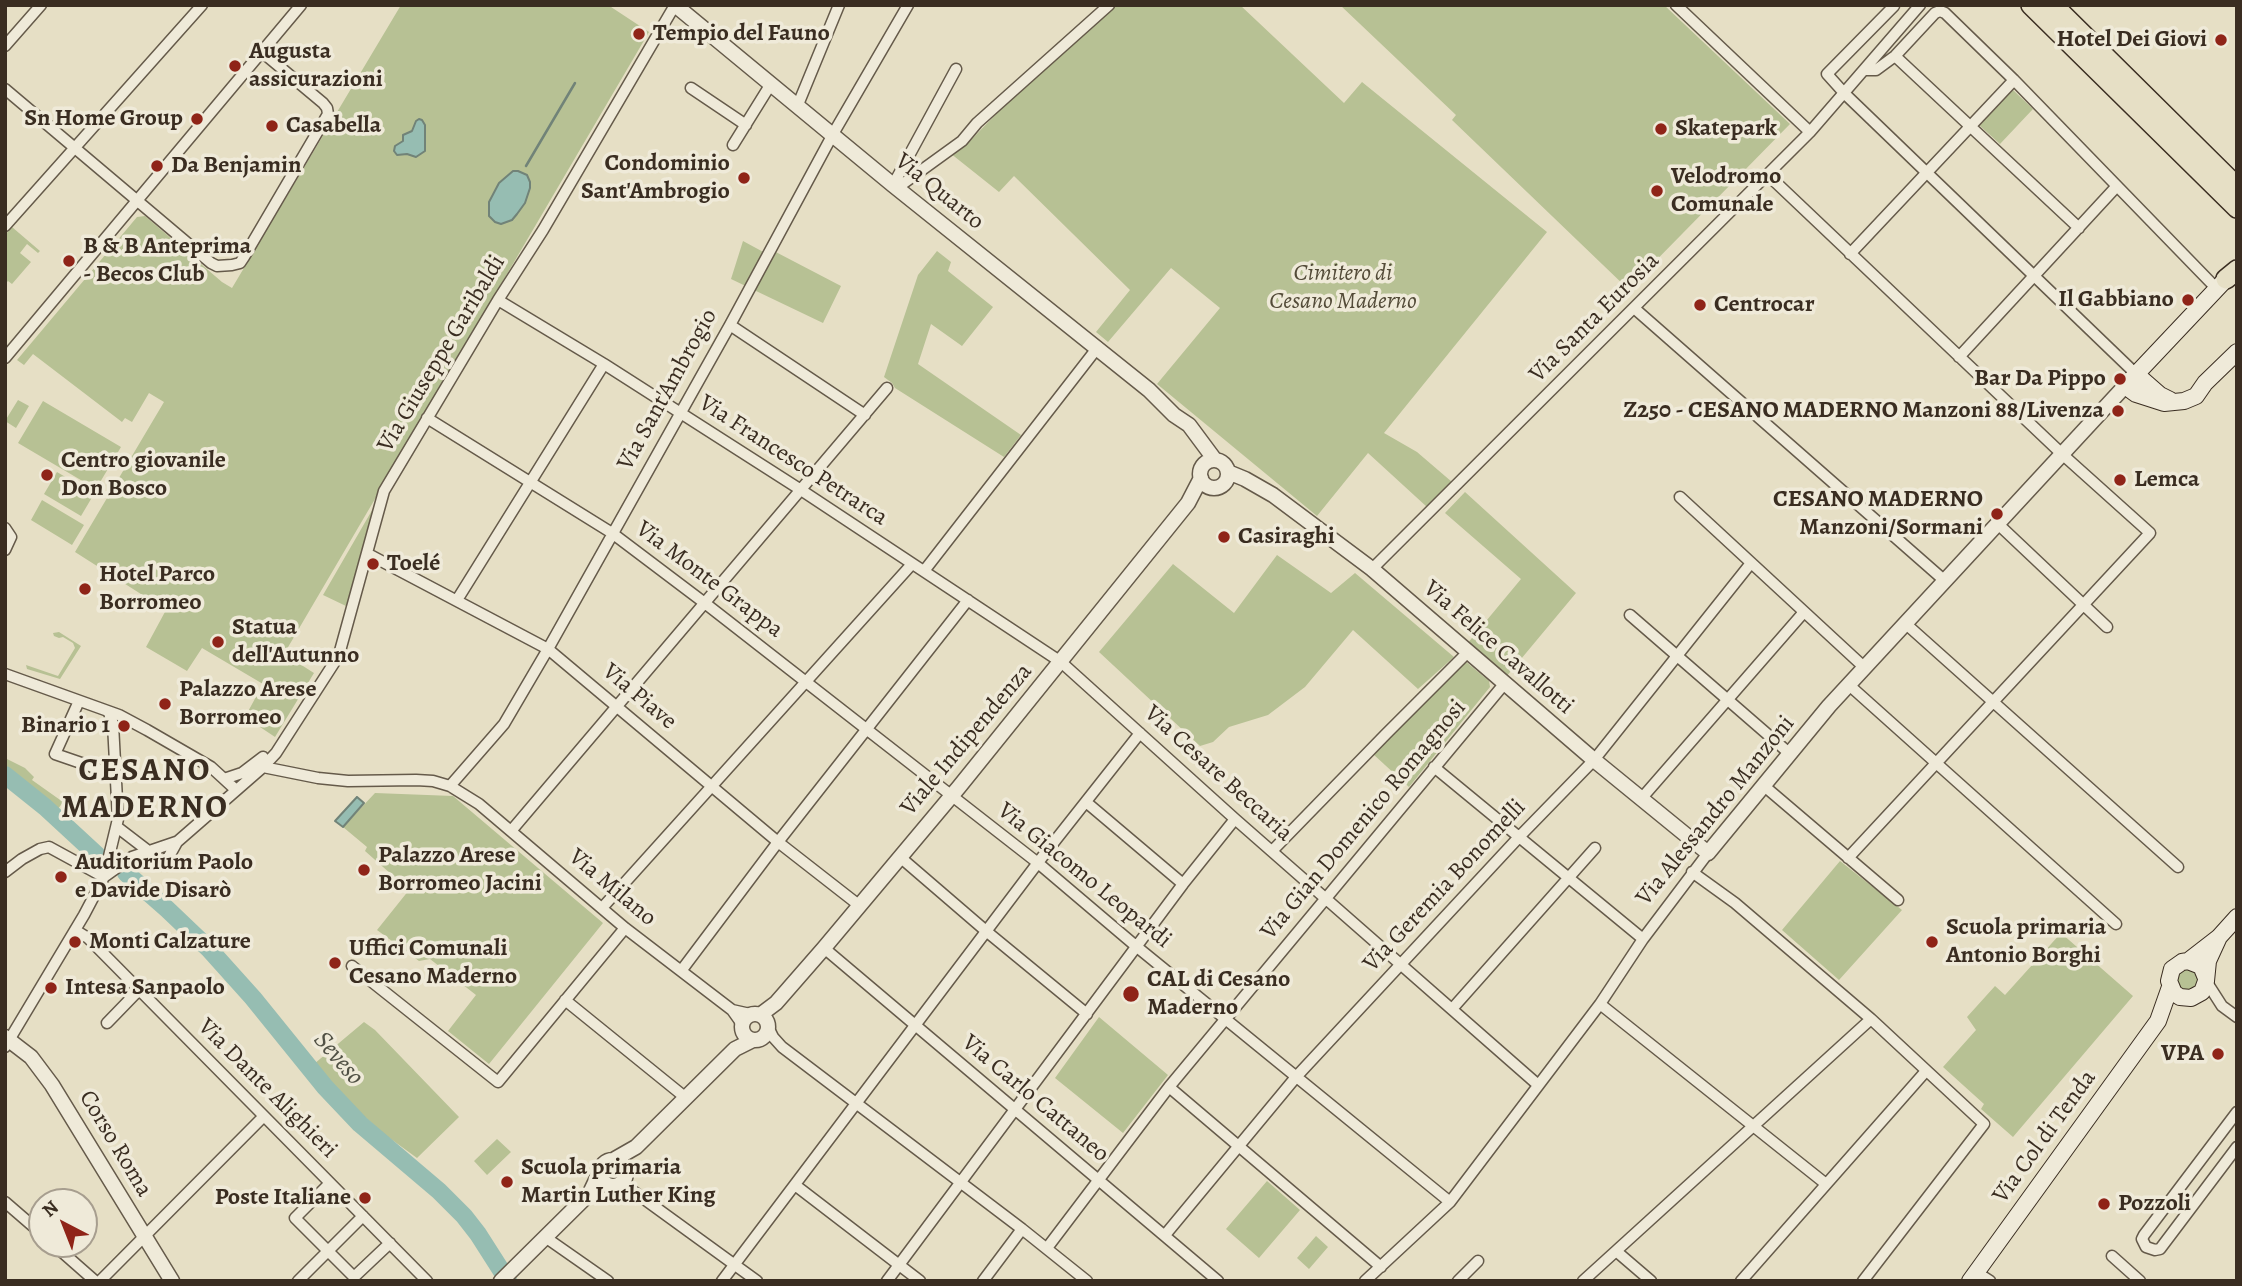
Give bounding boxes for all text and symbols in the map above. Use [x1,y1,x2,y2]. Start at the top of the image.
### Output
place label: Tempio del Fauno [653,20,830,48]
marker: Tempio del Fauno [631,26,647,42]
place label: Hotel Dei Giovi [2056,26,2207,54]
marker: Hotel Dei Giovi [2213,32,2229,48]
place label: Augusta assicurazioni [249,38,383,94]
marker: Augusta assicurazioni [227,58,243,74]
place label: Sn Home Group [24,105,183,133]
marker: Sn Home Group [189,111,205,127]
place label: Casabella [286,112,381,140]
place label: Skatepark [1675,115,1777,143]
marker: Casabella [264,118,280,134]
marker: Skatepark [1653,121,1669,137]
street label: Via Quarto [889,147,989,237]
place label: Condominio Sant'Ambrogio [581,150,730,206]
place label: Da Benjamin [171,152,302,180]
marker: Da Benjamin [149,158,165,174]
place label: Velodromo Comunale [1671,163,1781,219]
marker: Condominio Sant'Ambrogio [736,170,752,186]
marker: Velodromo Comunale [1649,183,1665,199]
place label: B & B Anteprima - Becos Club [83,233,251,289]
street label: Via Santa Eurosia [1524,247,1666,389]
street label: Via Giuseppe Garibaldi [372,250,512,458]
marker: B & B Anteprima - Becos Club [61,253,77,269]
park label: Cimitero di Cesano Maderno [1269,260,1417,316]
place label: Il Gabbiano [2058,286,2174,314]
place label: Centrocar [1714,291,1815,319]
marker: Il Gabbiano [2180,292,2196,308]
marker: Centrocar [1692,297,1708,313]
street label: Via Sant'Ambrogio [612,304,724,476]
place label: Bar Da Pippo [1974,365,2106,393]
marker: Bar Da Pippo [2112,371,2128,387]
street label: Via Francesco Petrarca [693,389,893,533]
place label: Z250 - CESANO MADERNO Manzoni 88/Livenza [1623,397,2104,425]
marker: Z250 - CESANO MADERNO Manzoni 88/Livenza [2110,403,2126,419]
place label: Centro giovanile Don Bosco [61,447,226,503]
place label: Lemca [2134,466,2200,494]
marker: Centro giovanile Don Bosco [39,467,55,483]
marker: Lemca [2112,472,2128,488]
place label: CESANO MADERNO Manzoni/Sormani [1773,486,1983,542]
marker: CESANO MADERNO Manzoni/Sormani [1989,506,2005,522]
street label: Via Monte Grappa [630,515,788,645]
place label: Casiraghi [1238,523,1335,551]
marker: Casiraghi [1216,529,1232,545]
place label: Toelé [387,550,440,578]
marker: Toelé [365,556,381,572]
place label: Hotel Parco Borromeo [99,561,215,617]
street label: Via Felice Cavallotti [1417,575,1579,721]
marker: Hotel Parco Borromeo [77,581,93,597]
place label: Statua dell'Autunno [232,614,359,670]
marker: Statua dell'Autunno [210,634,226,650]
street label: Via Piave [596,658,682,736]
street label: Viale Indipendenza [895,658,1039,822]
place label: Palazzo Arese Borromeo [179,676,316,732]
street label: Via Gian Domenico Romagnosi [1255,694,1473,946]
marker: Palazzo Arese Borromeo [157,696,173,712]
street label: Via Cesare Beccaria [1138,700,1298,848]
street label: Via Alessandro Manzoni [1631,710,1801,912]
place label: Binario 1 [21,712,110,740]
marker: Binario 1 [116,718,132,734]
district label: CESANO MADERNO [62,753,228,828]
street label: Via Geremia Bonomelli [1358,794,1532,978]
street label: Via Giacomo Leopardi [991,797,1177,955]
place label: Palazzo Arese Borromeo Jacini [378,842,542,898]
street label: Via Milano [562,843,662,933]
place label: Auditorium Paolo e Davide Disarò [75,849,253,905]
marker: Palazzo Arese Borromeo Jacini [356,862,372,878]
marker: Auditorium Paolo e Davide Disarò [53,869,69,885]
place label: Scuola primaria Antonio Borghi [1946,914,2106,970]
place label: Monti Calzature [89,928,251,956]
marker: Monti Calzature [67,934,83,950]
marker: Scuola primaria Antonio Borghi [1924,934,1940,950]
place label: Uffici Comunali Cesano Maderno [349,935,517,991]
marker: Uffici Comunali Cesano Maderno [327,955,343,971]
place label: CAL di Cesano Maderno [1147,966,1290,1022]
place label: Intesa Sanpaolo [65,974,225,1002]
marker: Intesa Sanpaolo [43,980,59,996]
marker: CAL di Cesano Maderno [1121,984,1141,1004]
street label: Via Dante Alighieri [191,1013,343,1165]
water label: Seveso [306,1026,370,1092]
street label: Via Carlo Cattaneo [955,1029,1115,1169]
place label: VPA [2161,1040,2204,1068]
marker: VPA [2210,1046,2226,1062]
street label: Via Col di Tenda [1987,1065,2103,1209]
street label: Corso Roma [72,1086,158,1202]
place label: Scuola primaria Martin Luther King [521,1154,715,1210]
marker: Scuola primaria Martin Luther King [499,1174,515,1190]
place label: Poste Italiane [215,1184,351,1212]
north arrow [28,1188,98,1258]
marker: Poste Italiane [357,1190,373,1206]
place label: Pozzoli [2118,1190,2191,1218]
text: N [36,1195,64,1223]
marker: Pozzoli [2096,1196,2112,1212]

